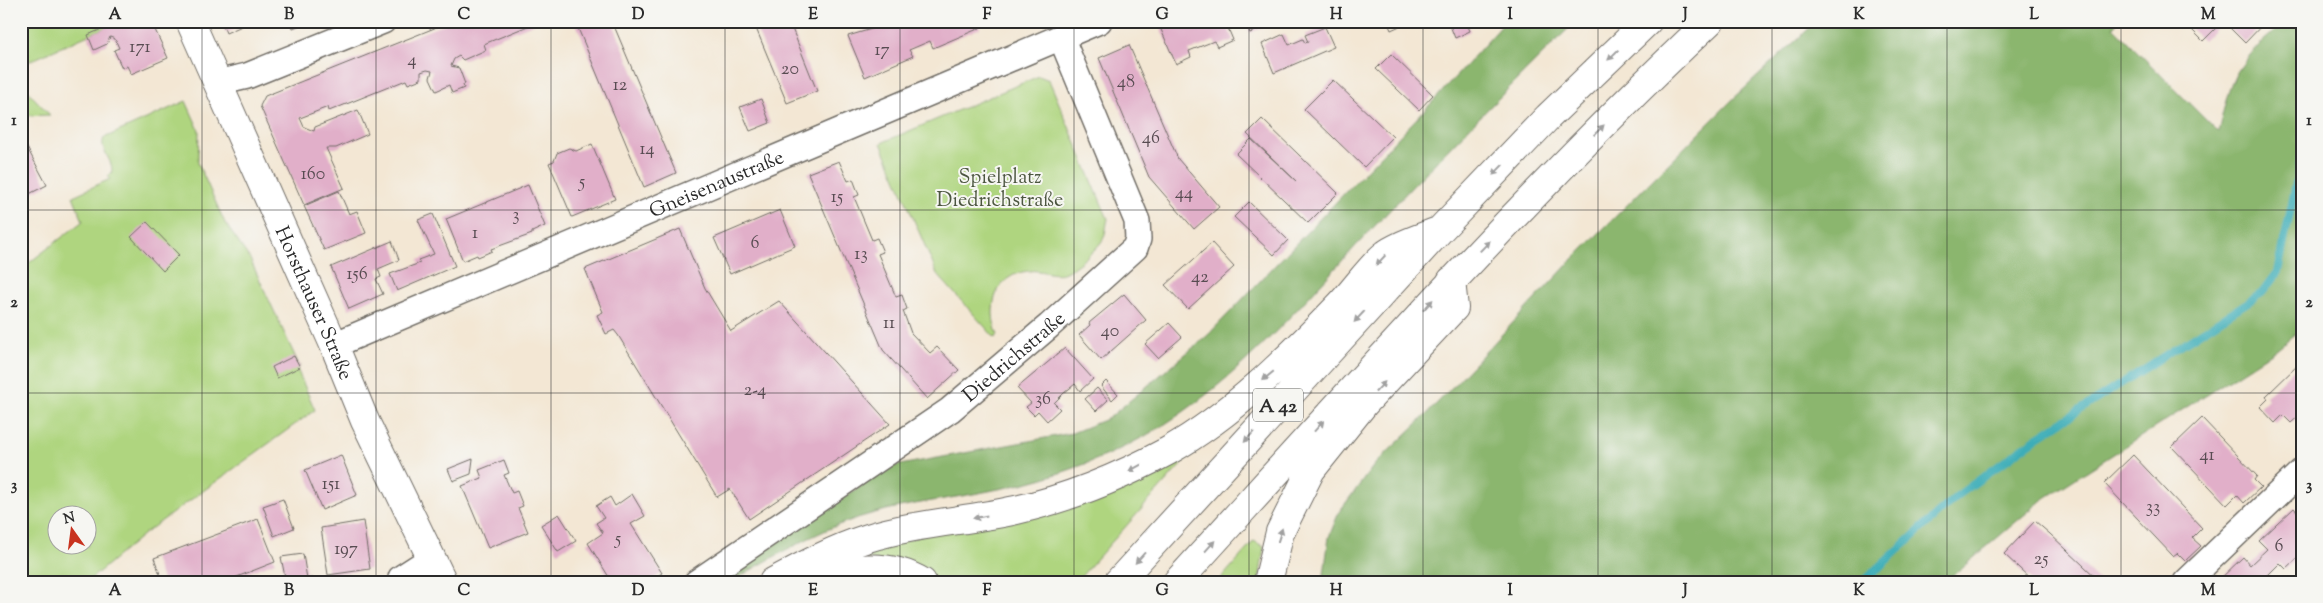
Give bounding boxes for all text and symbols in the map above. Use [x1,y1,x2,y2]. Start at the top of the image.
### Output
text: A [109,4,122,27]
text: B [284,4,294,27]
text: C [458,4,471,27]
text: D [632,4,645,27]
text: E [808,4,818,27]
text: F [983,4,992,27]
text: G [1155,4,1169,27]
text: H [1330,4,1343,27]
text: I [1507,4,1513,27]
text: J [1681,4,1688,27]
text: K [1853,4,1865,27]
text: L [2029,4,2039,27]
text: M [2201,4,2216,27]
house number: 171 [129,35,151,61]
house number: 17 [874,38,890,64]
house number: 4 [407,48,417,74]
one-way arrow [1607,49,1619,61]
house number: 20 [781,57,799,83]
house number: 48 [1117,70,1135,96]
house number: 12 [613,73,628,99]
text: 1 [11,110,17,133]
text: 1 [2306,110,2312,133]
one-way arrow [1593,124,1605,136]
house number: 46 [1142,126,1160,152]
house number: 14 [639,137,655,163]
street label: Gneisenaustraße [645,144,789,227]
house number: 160 [301,162,325,188]
park label: Spielplatz Diedrichstraße [937,164,1063,216]
one-way arrow [1492,164,1504,176]
house number: 5 [578,170,585,196]
house number: 44 [1175,181,1193,207]
house number: 15 [831,185,843,211]
house number: 3 [512,203,520,229]
house number: 1 [472,221,478,247]
street label: Horsthauser Straße [266,222,359,385]
house number: 6 [751,231,760,257]
one-way arrow [1479,240,1491,252]
house number: 13 [854,242,868,268]
one-way arrow [1375,253,1387,265]
house number: 156 [346,262,368,288]
house number: 42 [1191,265,1209,291]
text: 2 [10,292,18,315]
text: 2 [2305,292,2313,315]
one-way arrow [1423,299,1434,312]
street label: Diedrichstraße [957,306,1073,410]
house number: 11 [883,311,895,337]
one-way arrow [1353,311,1365,323]
house number: 40 [1101,319,1119,345]
one-way arrow [1262,371,1275,382]
house number: 2-4 [744,378,766,404]
one-way arrow [1374,381,1386,393]
house number: 36 [1035,387,1051,413]
road number: A 42 [1253,388,1303,422]
one-way arrow [1313,420,1325,432]
one-way arrow [1243,430,1255,442]
house number: 41 [2199,443,2215,469]
one-way arrow [1127,464,1142,472]
house number: 151 [322,472,340,498]
text: 3 [11,475,18,498]
text: 3 [2306,475,2313,498]
house number: 33 [2146,495,2160,521]
north arrow [48,506,98,556]
text: N [61,508,77,530]
one-way arrow [972,513,988,521]
house number: 5 [614,527,621,553]
one-way arrow [1277,527,1284,542]
house number: 6 [2275,534,2284,560]
house number: 197 [334,537,358,563]
one-way arrow [1204,539,1215,552]
house number: 25 [2034,547,2048,573]
one-way arrow [1134,551,1146,563]
text: A [109,580,122,603]
text: B [284,580,294,603]
text: C [458,580,471,603]
text: D [632,580,645,603]
text: E [808,580,818,603]
text: F [983,580,992,603]
text: G [1155,580,1169,603]
text: H [1330,580,1343,603]
text: I [1507,580,1513,603]
text: J [1681,580,1688,603]
text: K [1853,580,1865,603]
text: L [2029,580,2039,603]
text: M [2201,580,2216,603]

